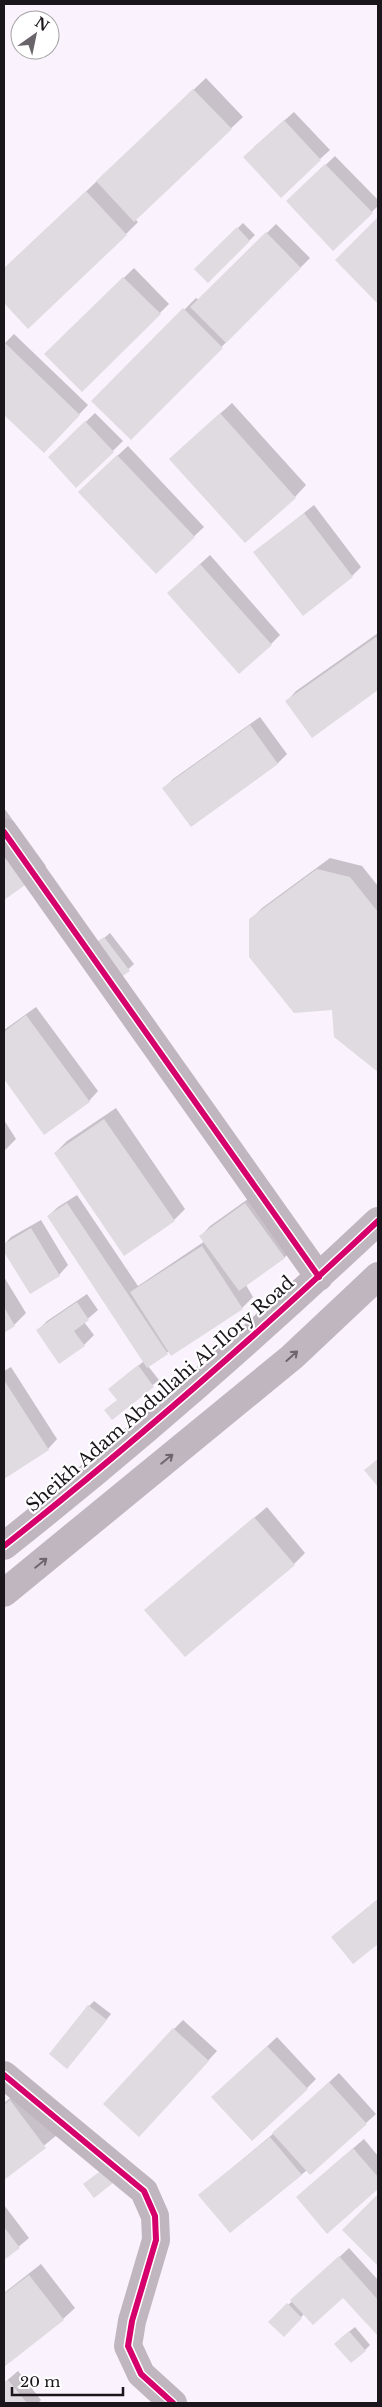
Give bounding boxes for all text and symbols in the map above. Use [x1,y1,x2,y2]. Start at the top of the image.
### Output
north arrow [10,10,60,60]
text: N [32,13,53,35]
street label: Sheikh Adam Abdullahi Al-Ilory Road [21,1272,299,1516]
one-way arrow [286,1350,299,1362]
one-way arrow [160,1454,173,1465]
one-way arrow [35,1557,48,1568]
scale bar [12,2364,124,2396]
text: 20 m [20,2372,60,2391]

